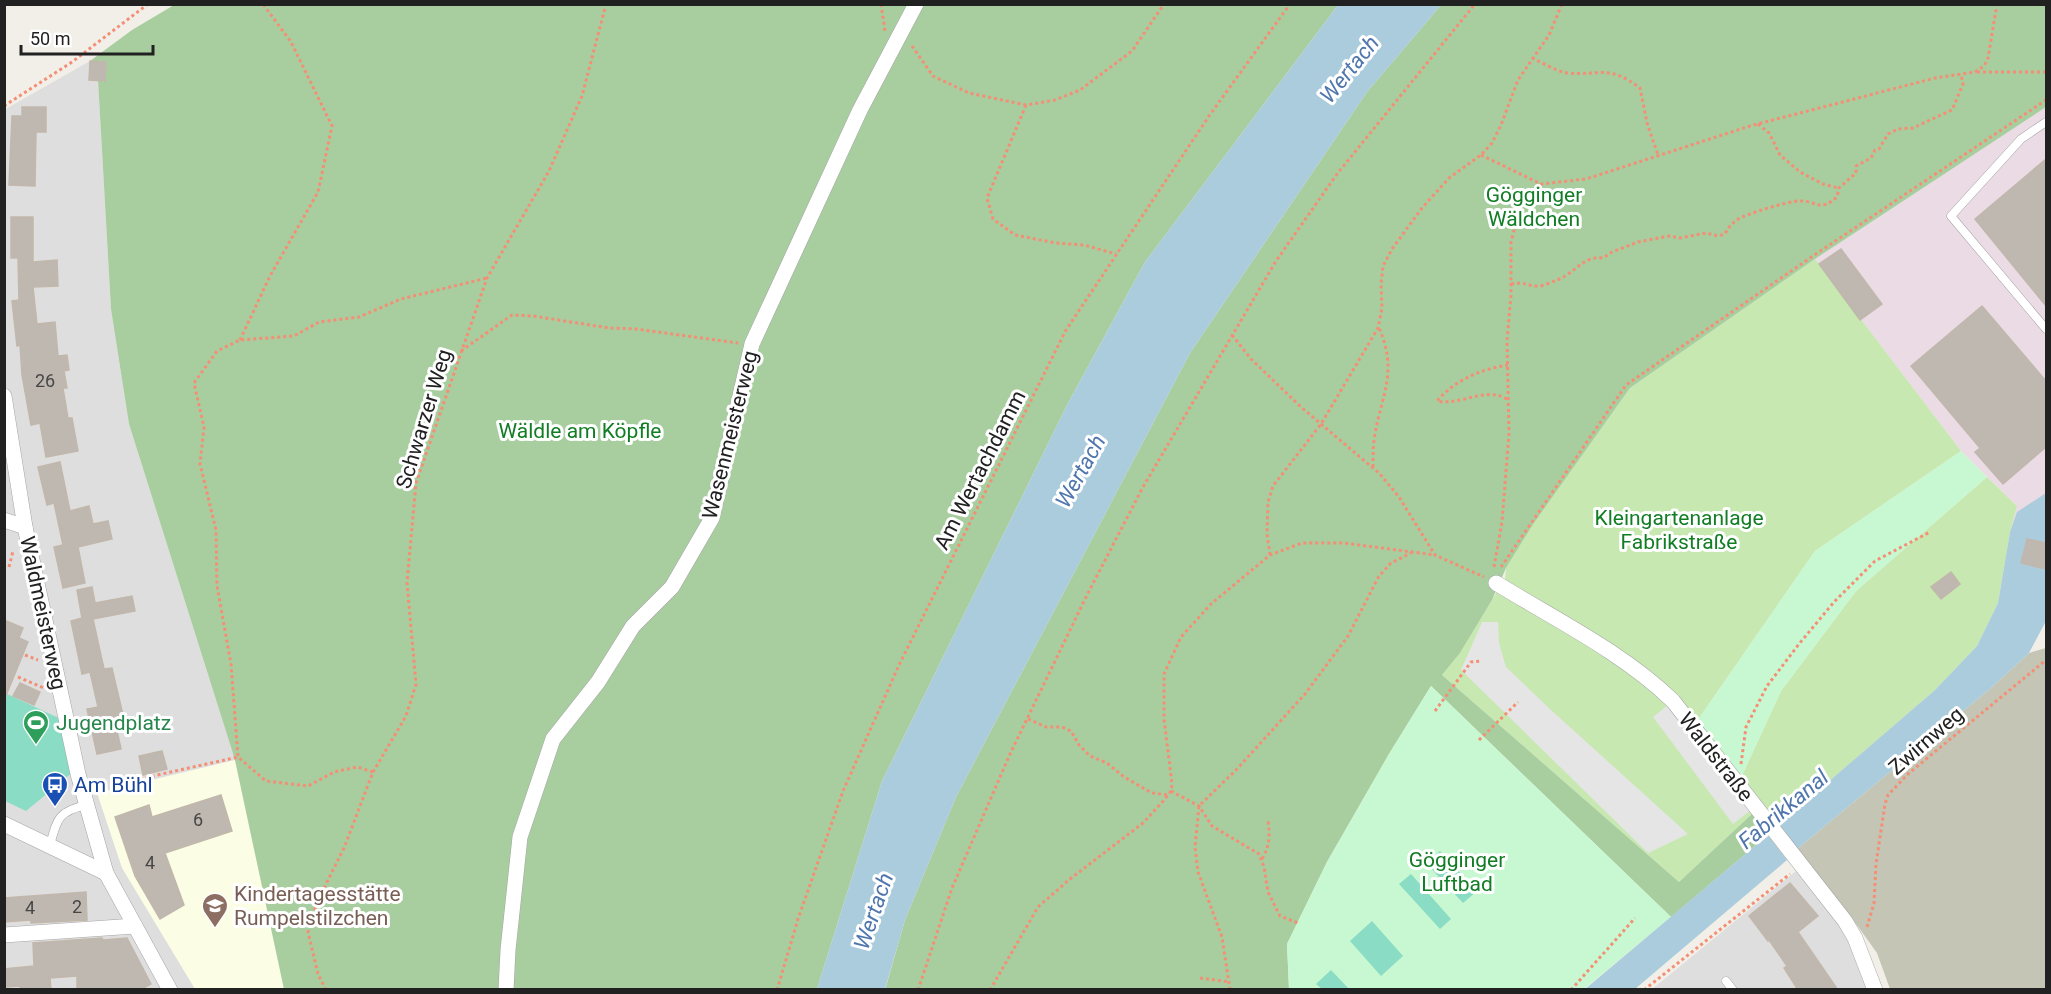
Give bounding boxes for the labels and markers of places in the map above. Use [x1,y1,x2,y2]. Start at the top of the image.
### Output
sports icon: Jugendplatz [21,708,51,746]
place label: Jugendplatz [56,711,171,735]
bus stop icon: Am Bühl [40,770,70,808]
place label: Am Bühl [74,773,153,797]
place label: Kindertagesstätte Rumpelstilzchen [234,882,401,930]
school or university icon: Kindertagesstätte Rumpelstilzchen [200,891,230,929]

